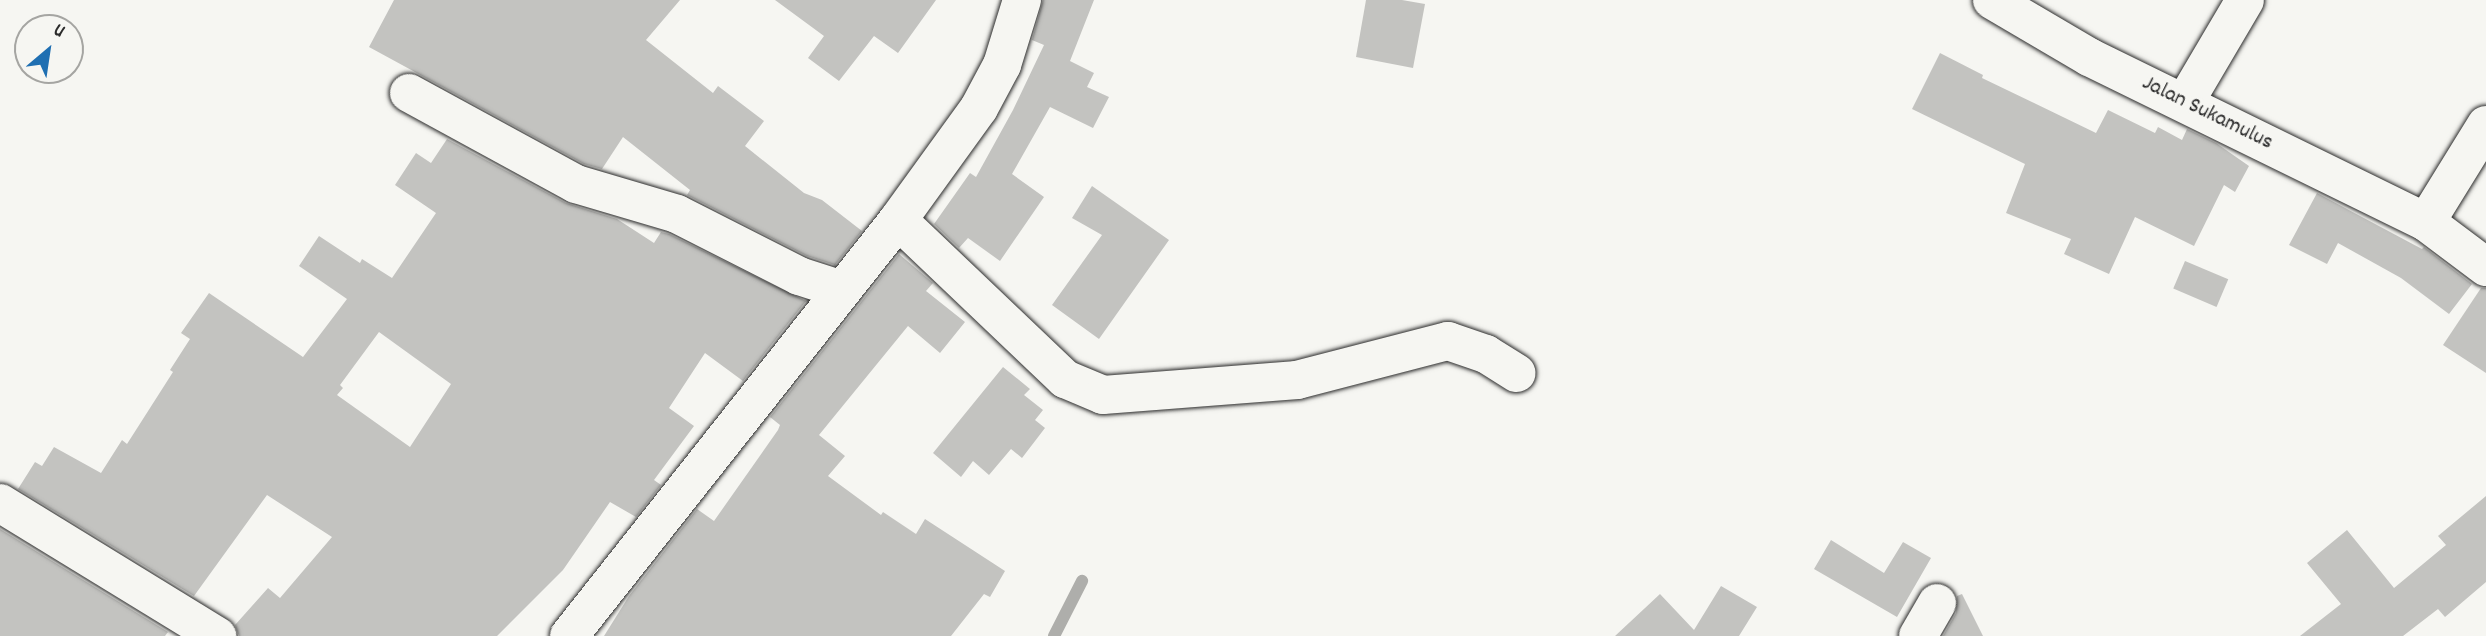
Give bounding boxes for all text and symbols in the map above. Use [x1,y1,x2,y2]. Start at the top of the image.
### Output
north arrow [14,14,84,84]
text: U [48,18,69,46]
street label: Jalan Sukamulus [2137,70,2277,158]

